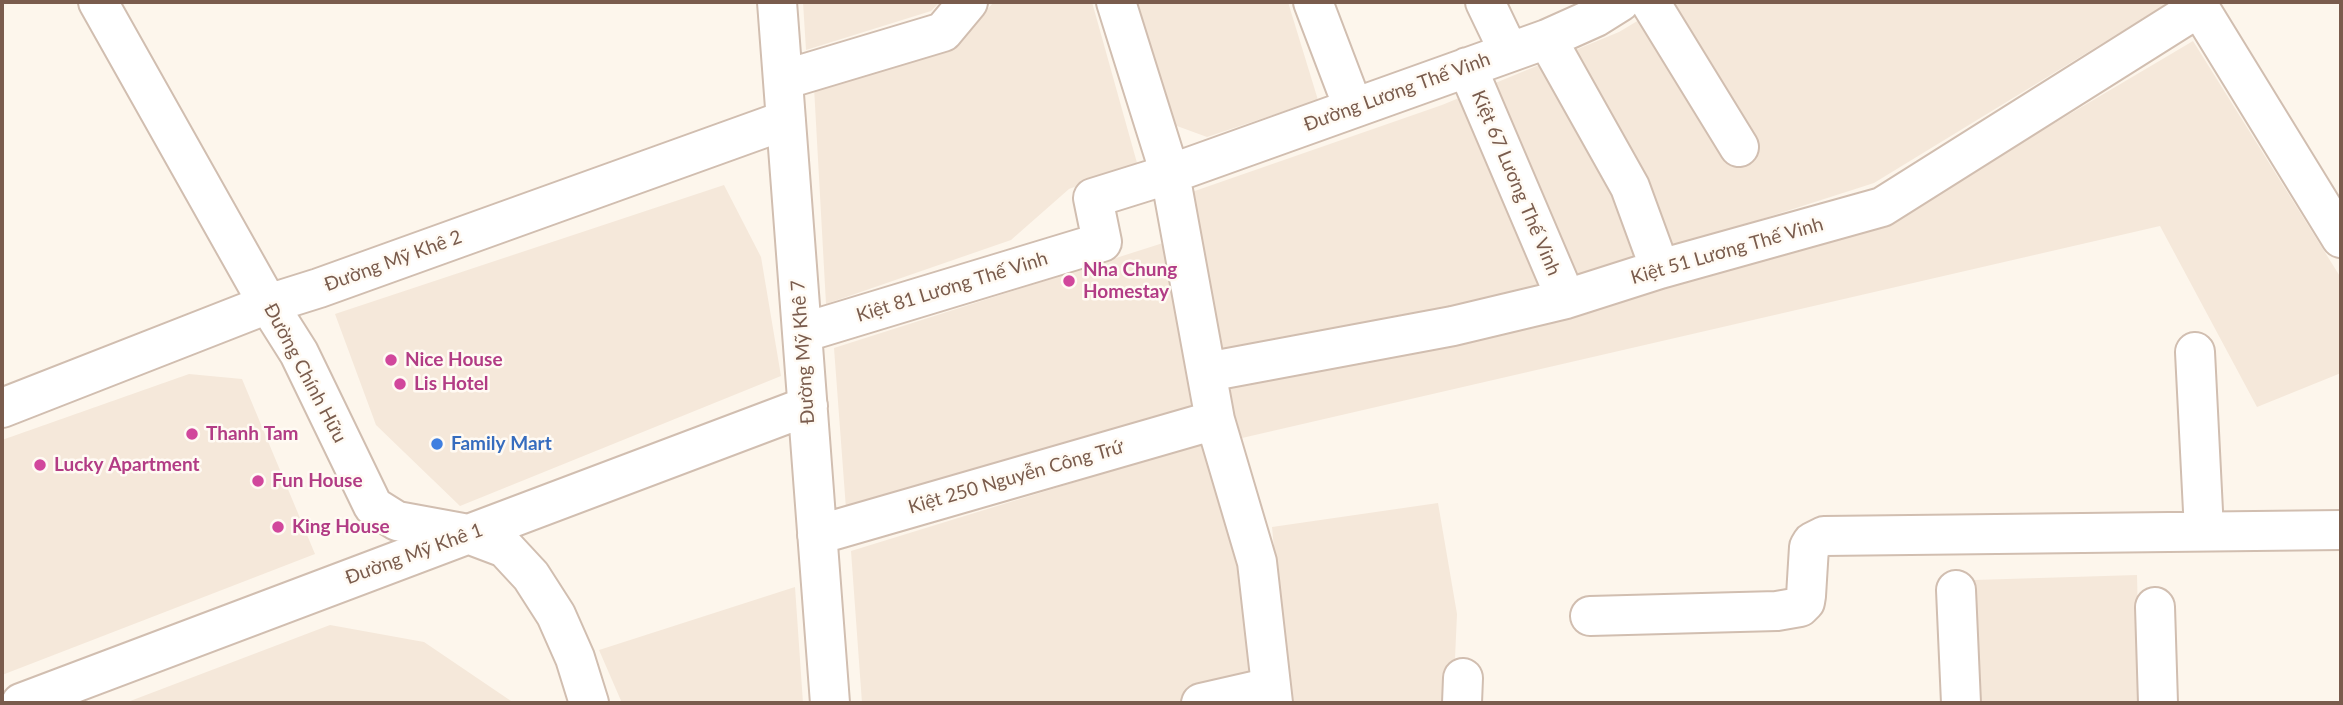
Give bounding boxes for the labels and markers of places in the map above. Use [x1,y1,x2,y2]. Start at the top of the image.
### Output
place label: Nha Chung Homestay [1083,259,1177,303]
marker: Nha Chung Homestay [1061,273,1077,289]
place label: Nice House [405,349,503,371]
marker: Nice House [383,352,399,368]
place label: Lis Hotel [414,373,489,395]
marker: Lis Hotel [392,376,408,392]
place label: Thanh Tam [206,423,298,445]
marker: Thanh Tam [184,426,200,442]
place label: Family Mart [451,433,552,455]
marker: Family Mart [429,436,445,452]
place label: Lucky Apartment [54,454,200,476]
marker: Lucky Apartment [32,457,48,473]
place label: Fun House [272,470,363,492]
marker: Fun House [250,473,266,489]
place label: King House [292,516,390,538]
marker: King House [270,519,286,535]

